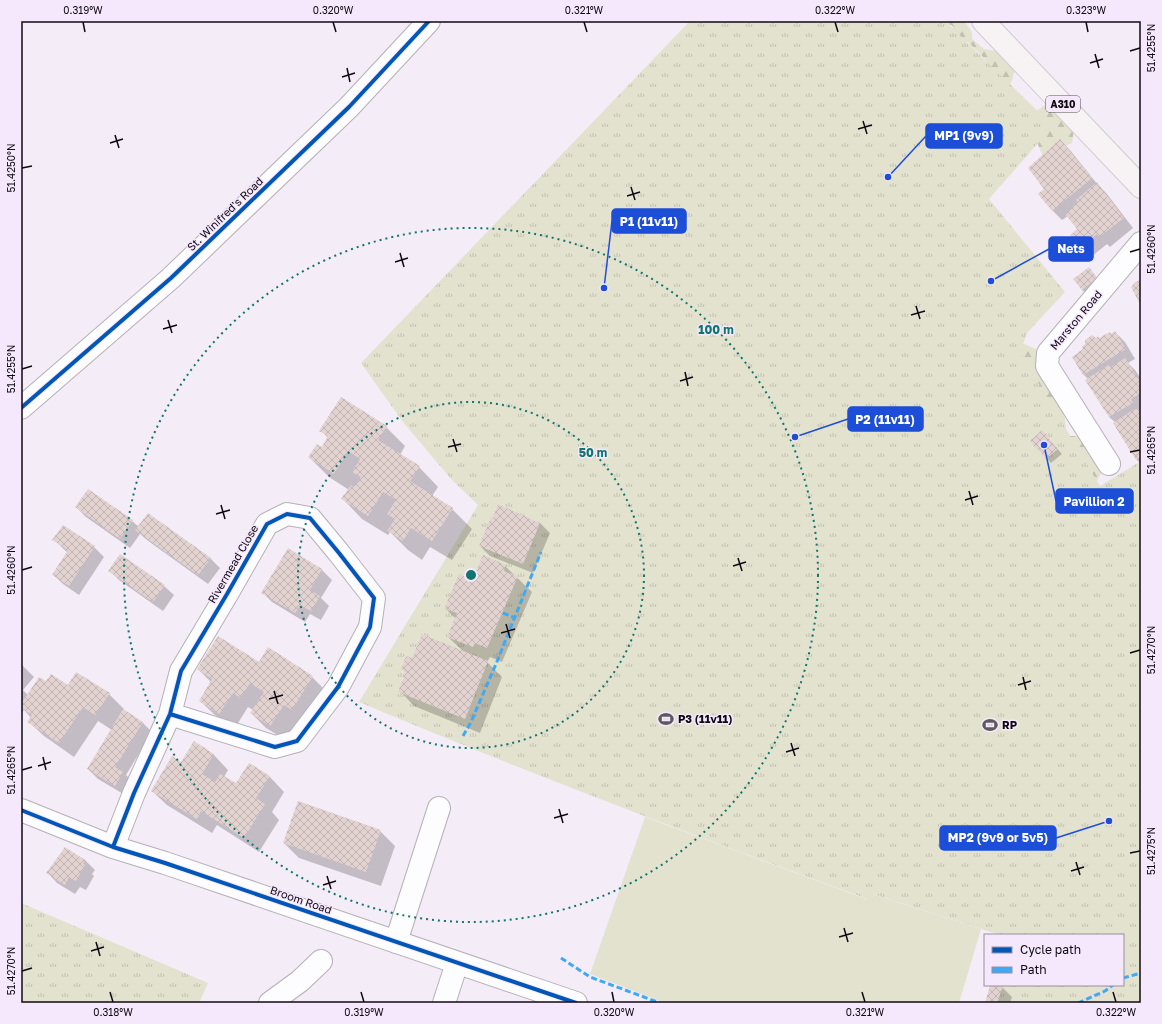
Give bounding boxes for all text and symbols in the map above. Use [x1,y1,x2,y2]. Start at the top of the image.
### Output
text: 0.319°W [63,4,103,16]
text: 0.320°W [313,4,354,16]
text: 0.321°W [565,4,604,16]
text: 0.322°W [815,4,855,16]
text: 0.323°W [1066,4,1106,16]
text: 51.4255°N [1145,24,1157,72]
road number: A310 [1046,96,1080,112]
callout: MP1 (9v9) [926,124,1002,148]
text: MP1 (9v9) [934,128,994,143]
text: 51.4250°N [5,143,17,193]
street label: St. Winifred's Road [184,174,265,253]
callout: P1 (11v11) [612,209,686,233]
text: P1 (11v11) [620,214,678,229]
text: 51.4260°N [1145,224,1157,274]
callout: Nets [1049,237,1093,261]
text: Nets [1057,241,1085,256]
street label: Marston Road [1047,287,1104,352]
text: 100 m [698,322,734,337]
text: 51.4255°N [5,345,17,393]
callout: P2 (11v11) [848,407,923,431]
text: P2 (11v11) [855,412,915,427]
text: 51.4265°N [1145,426,1157,474]
text: 50 m [579,445,607,460]
callout: Pavillion 2 [1056,489,1133,513]
text: Pavillion 2 [1063,494,1125,509]
street label: Rivermead Close [205,522,260,605]
text: 51.4260°N [5,545,17,595]
centre of rings [464,568,478,582]
text: 51.4270°N [1145,626,1157,674]
sports icon: P3 (11v11) [657,710,675,728]
place label: P3 (11v11) [678,712,732,725]
sports icon: RP [981,716,999,734]
place label: RP [1002,718,1018,731]
text: 51.4265°N [5,746,17,794]
callout: MP2 (9v9 or 5v5) [940,826,1056,850]
text: 51.4275°N [1145,827,1157,875]
text: MP2 (9v9 or 5v5) [948,830,1048,845]
street label: Broom Road [269,883,334,916]
legend [984,934,1124,986]
text: Cycle path [1020,942,1081,957]
text: 51.4270°N [5,947,17,995]
text: Path [1020,962,1047,977]
text: 0.318°W [93,1006,133,1018]
text: 0.319°W [344,1006,384,1018]
text: 0.320°W [594,1006,635,1018]
text: 0.321°W [846,1006,885,1018]
text: 0.322°W [1096,1006,1136,1018]

